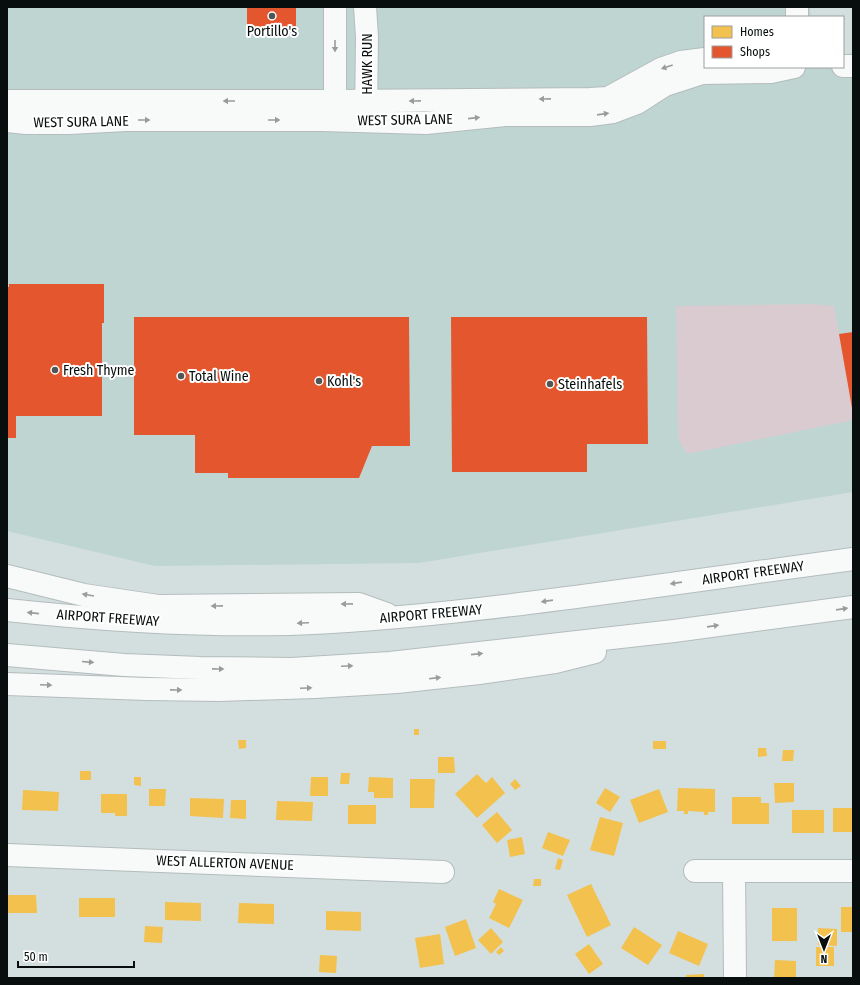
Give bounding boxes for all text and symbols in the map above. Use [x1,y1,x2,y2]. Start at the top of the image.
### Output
marker: Portillo's [267,11,277,21]
legend [704,16,844,68]
place label: Portillo's [247,23,297,40]
text: Homes [740,25,774,39]
street label: HAWK RUN [359,33,376,95]
one-way arrow [332,40,338,53]
text: Shops [740,45,770,59]
one-way arrow [661,64,673,70]
one-way arrow [538,96,551,102]
one-way arrow [222,98,235,104]
one-way arrow [408,98,421,104]
one-way arrow [597,110,609,117]
street label: WEST SURA LANE [357,111,453,129]
street label: WEST SURA LANE [33,113,129,131]
one-way arrow [468,115,480,121]
one-way arrow [138,117,151,123]
one-way arrow [268,117,281,123]
place label: Fresh Thyme [63,362,134,379]
marker: Fresh Thyme [50,365,60,375]
place label: Total Wine [189,368,249,385]
marker: Total Wine [176,371,186,381]
place label: Kohl's [327,373,361,390]
marker: Kohl's [314,376,324,386]
place label: Steinhafels [558,376,622,393]
marker: Steinhafels [545,379,555,389]
street label: AIRPORT FREEWAY [701,557,805,589]
one-way arrow [670,580,682,586]
one-way arrow [82,592,94,598]
one-way arrow [541,598,553,604]
one-way arrow [340,601,353,607]
street label: AIRPORT FREEWAY [379,601,483,627]
one-way arrow [210,603,223,609]
street label: AIRPORT FREEWAY [56,606,160,630]
one-way arrow [836,606,848,612]
one-way arrow [27,609,39,616]
one-way arrow [297,619,309,626]
one-way arrow [707,623,719,629]
one-way arrow [471,650,483,657]
one-way arrow [82,659,94,666]
one-way arrow [341,662,353,669]
one-way arrow [212,665,224,672]
one-way arrow [429,675,442,681]
one-way arrow [40,682,52,689]
one-way arrow [300,684,312,691]
one-way arrow [170,686,182,693]
street label: WEST ALLERTON AVENUE [156,852,295,874]
north arrow [804,929,844,969]
scale bar [18,943,134,969]
text: 50 m [24,950,48,964]
text: N [821,952,827,965]

